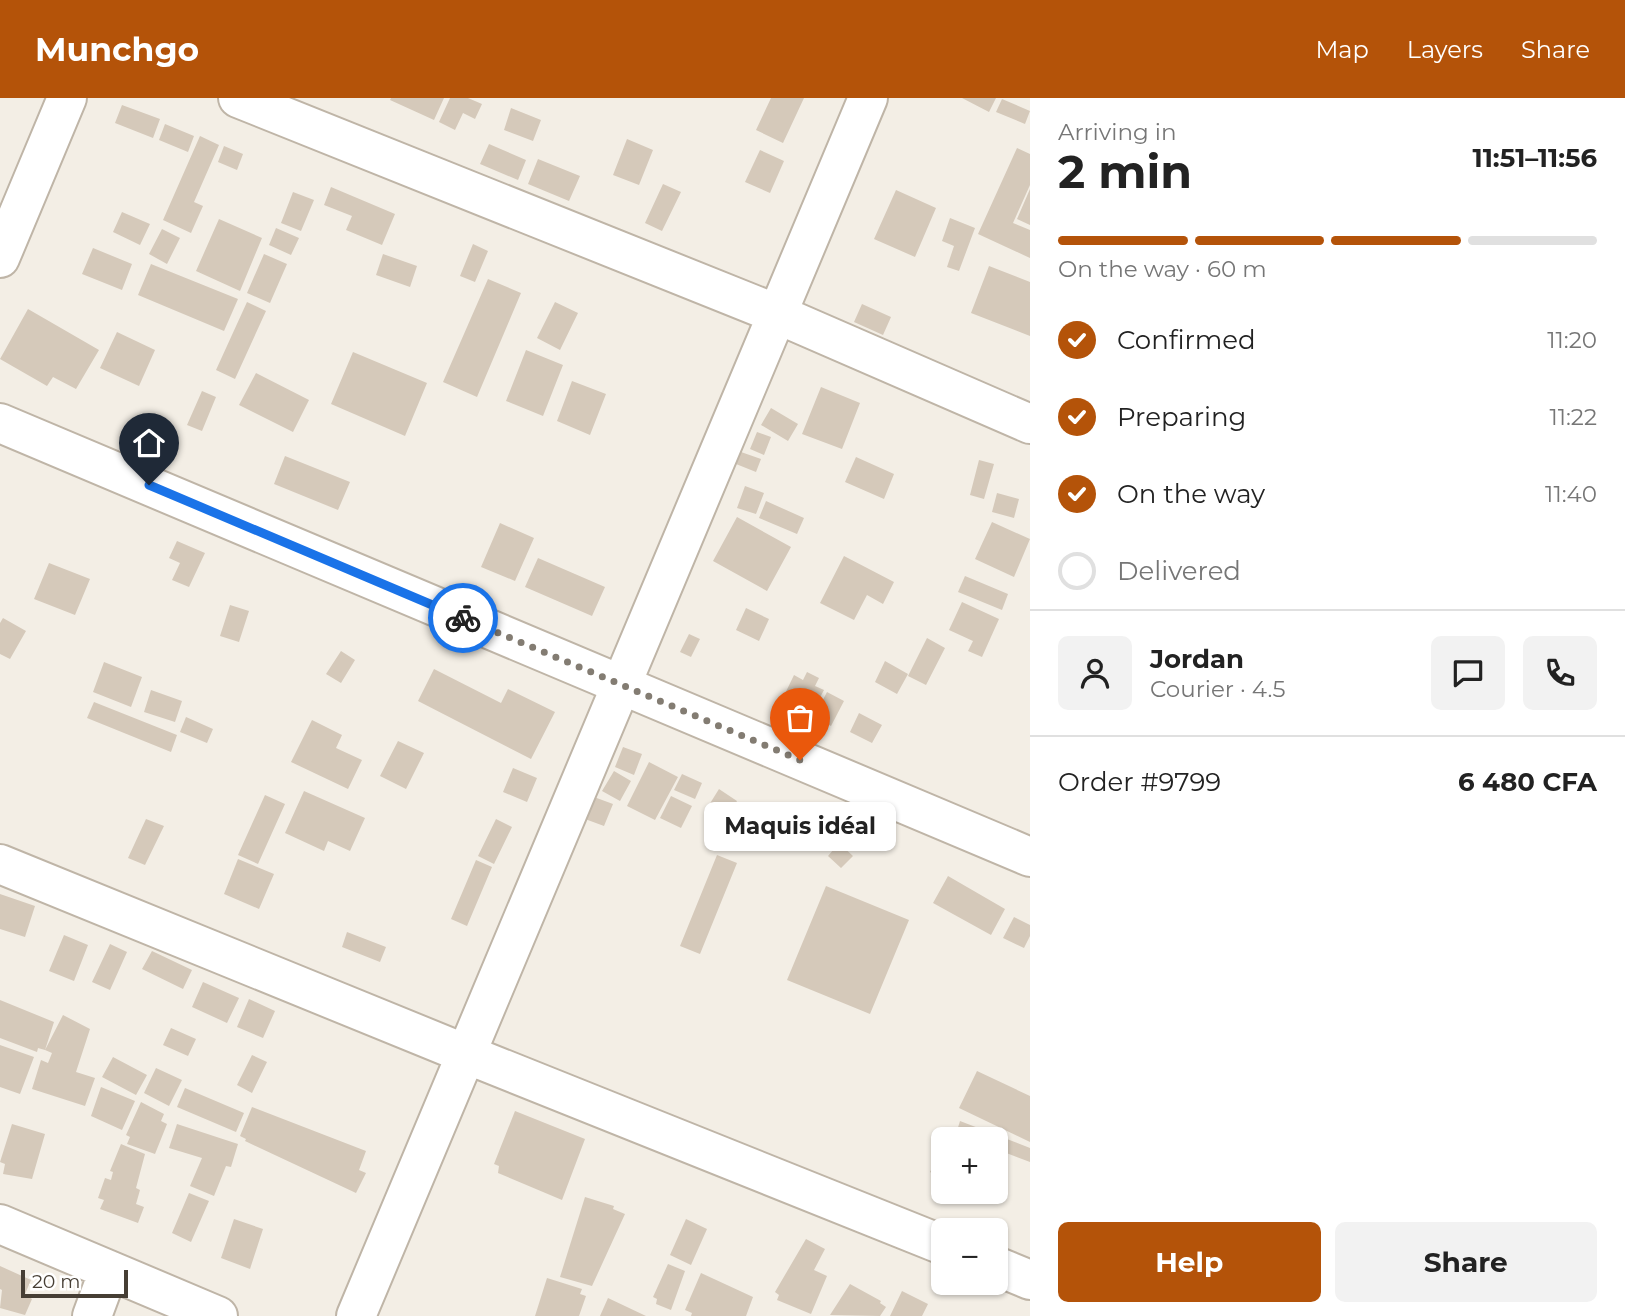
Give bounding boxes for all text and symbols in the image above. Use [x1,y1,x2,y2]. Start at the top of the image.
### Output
text: Munchgo [35,29,199,69]
text: Map [1315,35,1369,64]
text: Layers [1407,35,1483,64]
text: Share [1521,35,1590,64]
text: Arriving in [1058,118,1177,146]
text: 11:51–11:56 [1472,142,1597,174]
text: 2 min [1058,143,1192,200]
text: On the way · 60 m [1058,255,1267,283]
icon: check [1058,321,1096,359]
text: Confirmed [1117,324,1256,356]
text: 11:20 [1547,326,1597,354]
icon: check [1058,398,1096,436]
text: Preparing [1117,401,1246,433]
text: 11:22 [1549,403,1597,431]
pin [119,413,179,485]
icon: home [130,424,168,462]
icon: check [1058,475,1096,513]
text: On the way [1117,478,1265,510]
text: 11:40 [1545,480,1597,508]
text: Delivered [1117,555,1241,587]
courier [428,583,498,653]
icon: bike [444,599,482,637]
button: person [1058,636,1132,710]
button: chat [1431,636,1505,710]
button: phone [1523,636,1597,710]
text: Jordan [1150,643,1244,675]
text: Courier · 4.5 [1150,675,1285,703]
pin [770,688,830,760]
icon: bag [781,699,819,737]
text: Order #9799 [1058,766,1221,798]
text: 6 480 CFA [1458,766,1597,798]
callout: Maquis idéal [704,802,896,851]
text: Maquis idéal [724,812,876,840]
map controls [931,1127,1008,1295]
button: + [931,1127,1008,1204]
button: − [931,1218,1008,1295]
button: Help [1058,1222,1321,1302]
button: Share [1335,1222,1597,1302]
scale bar [21,1267,128,1299]
text: 20 m [32,1270,80,1293]

